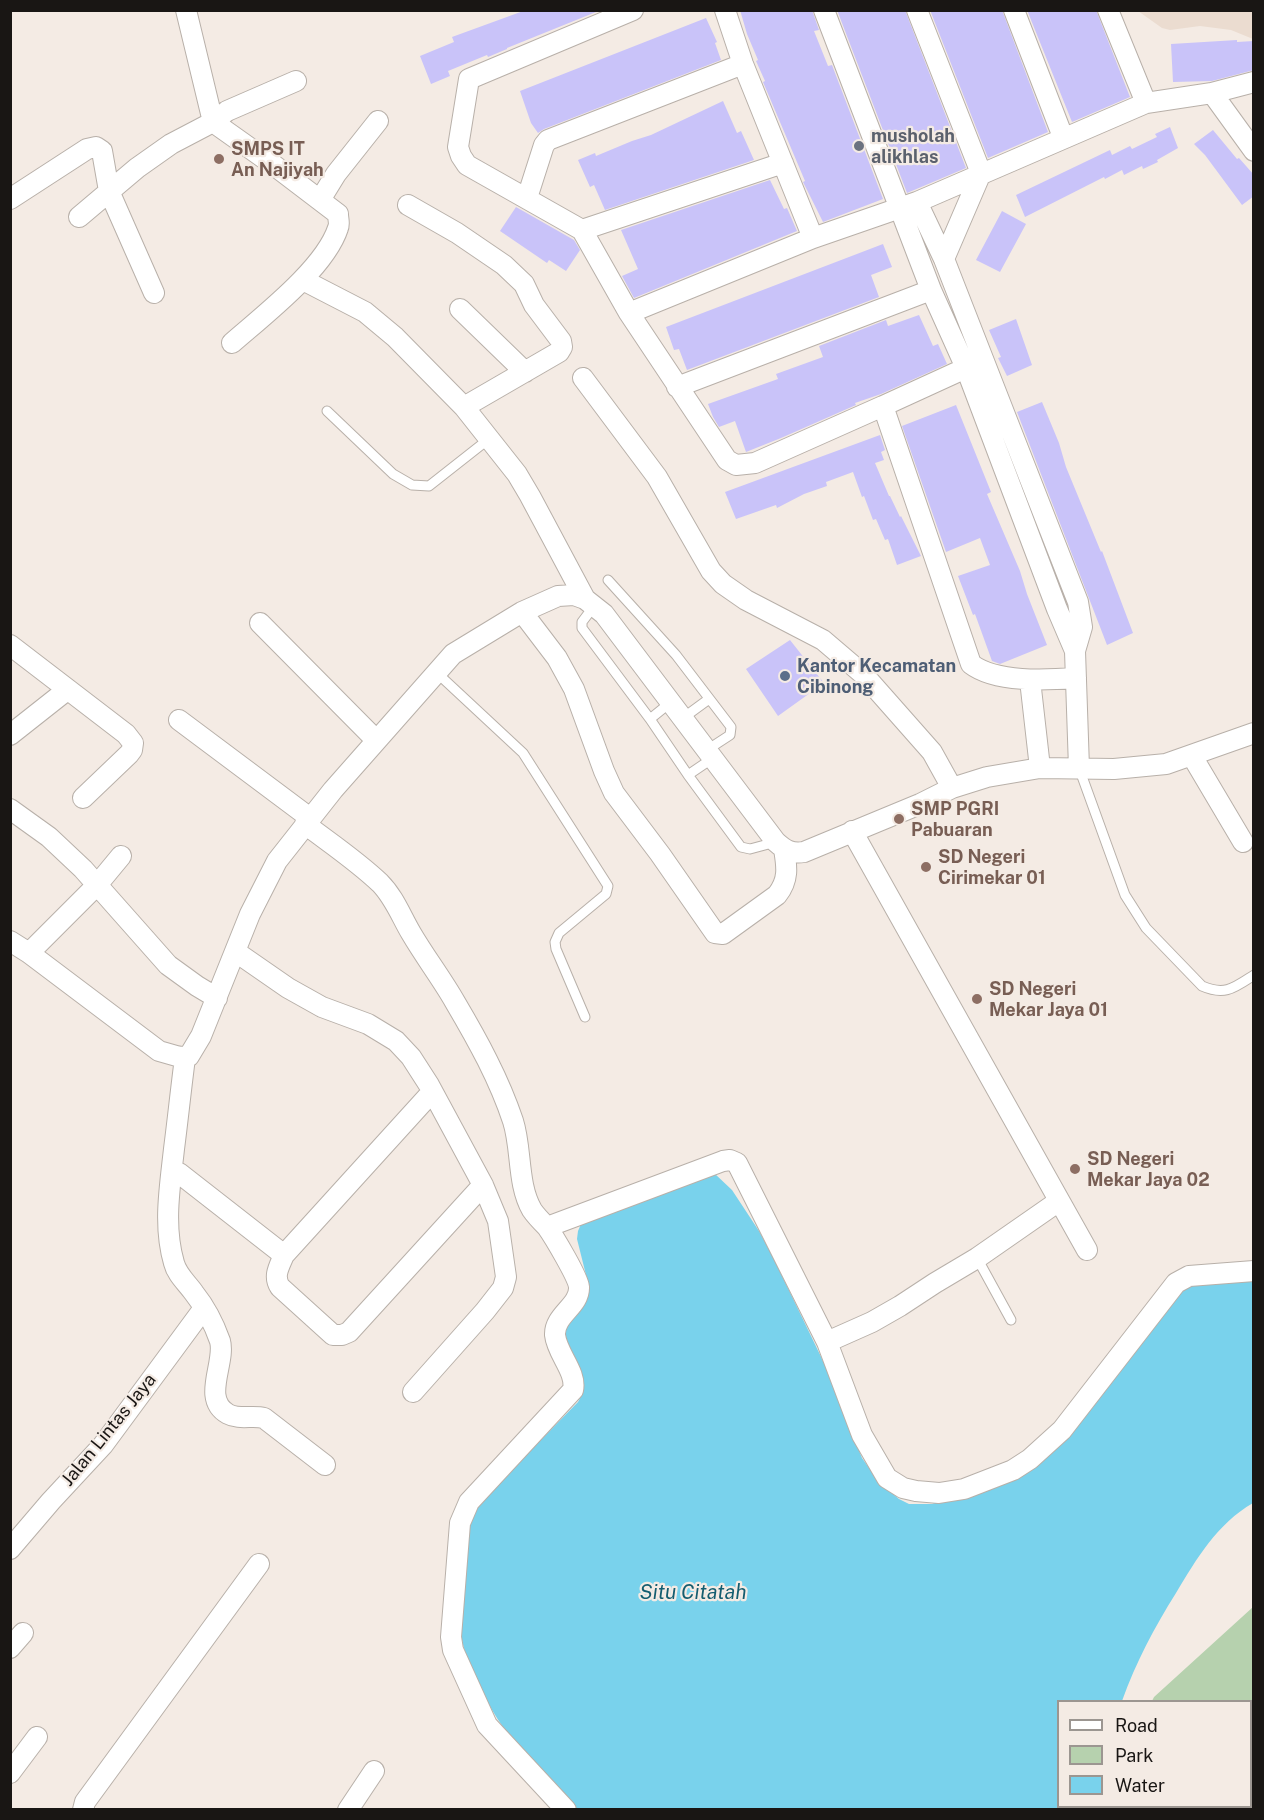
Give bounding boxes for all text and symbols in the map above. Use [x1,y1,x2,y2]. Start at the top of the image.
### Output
place label: musholah alikhlas [871,125,955,168]
place label: SMPS IT An Najiyah [231,138,324,180]
marker: musholah alikhlas [852,139,866,153]
marker: SMPS IT An Najiyah [212,152,226,166]
place label: Kantor Kecamatan Cibinong [797,655,956,698]
marker: Kantor Kecamatan Cibinong [778,669,792,683]
place label: SMP PGRI Pabuaran [911,798,999,840]
marker: SMP PGRI Pabuaran [892,812,906,826]
place label: SD Negeri Cirimekar 01 [938,846,1046,888]
marker: SD Negeri Cirimekar 01 [919,860,933,874]
place label: SD Negeri Mekar Jaya 01 [989,978,1108,1020]
marker: SD Negeri Mekar Jaya 01 [970,992,984,1006]
place label: SD Negeri Mekar Jaya 02 [1087,1148,1210,1190]
marker: SD Negeri Mekar Jaya 02 [1068,1162,1082,1176]
street label: Jalan Lintas Jaya [57,1369,161,1491]
water label: Situ Citatah [640,1581,746,1605]
legend [1057,1700,1252,1808]
text: Road [1115,1715,1158,1736]
text: Park [1115,1745,1153,1766]
text: Water [1115,1775,1165,1796]

